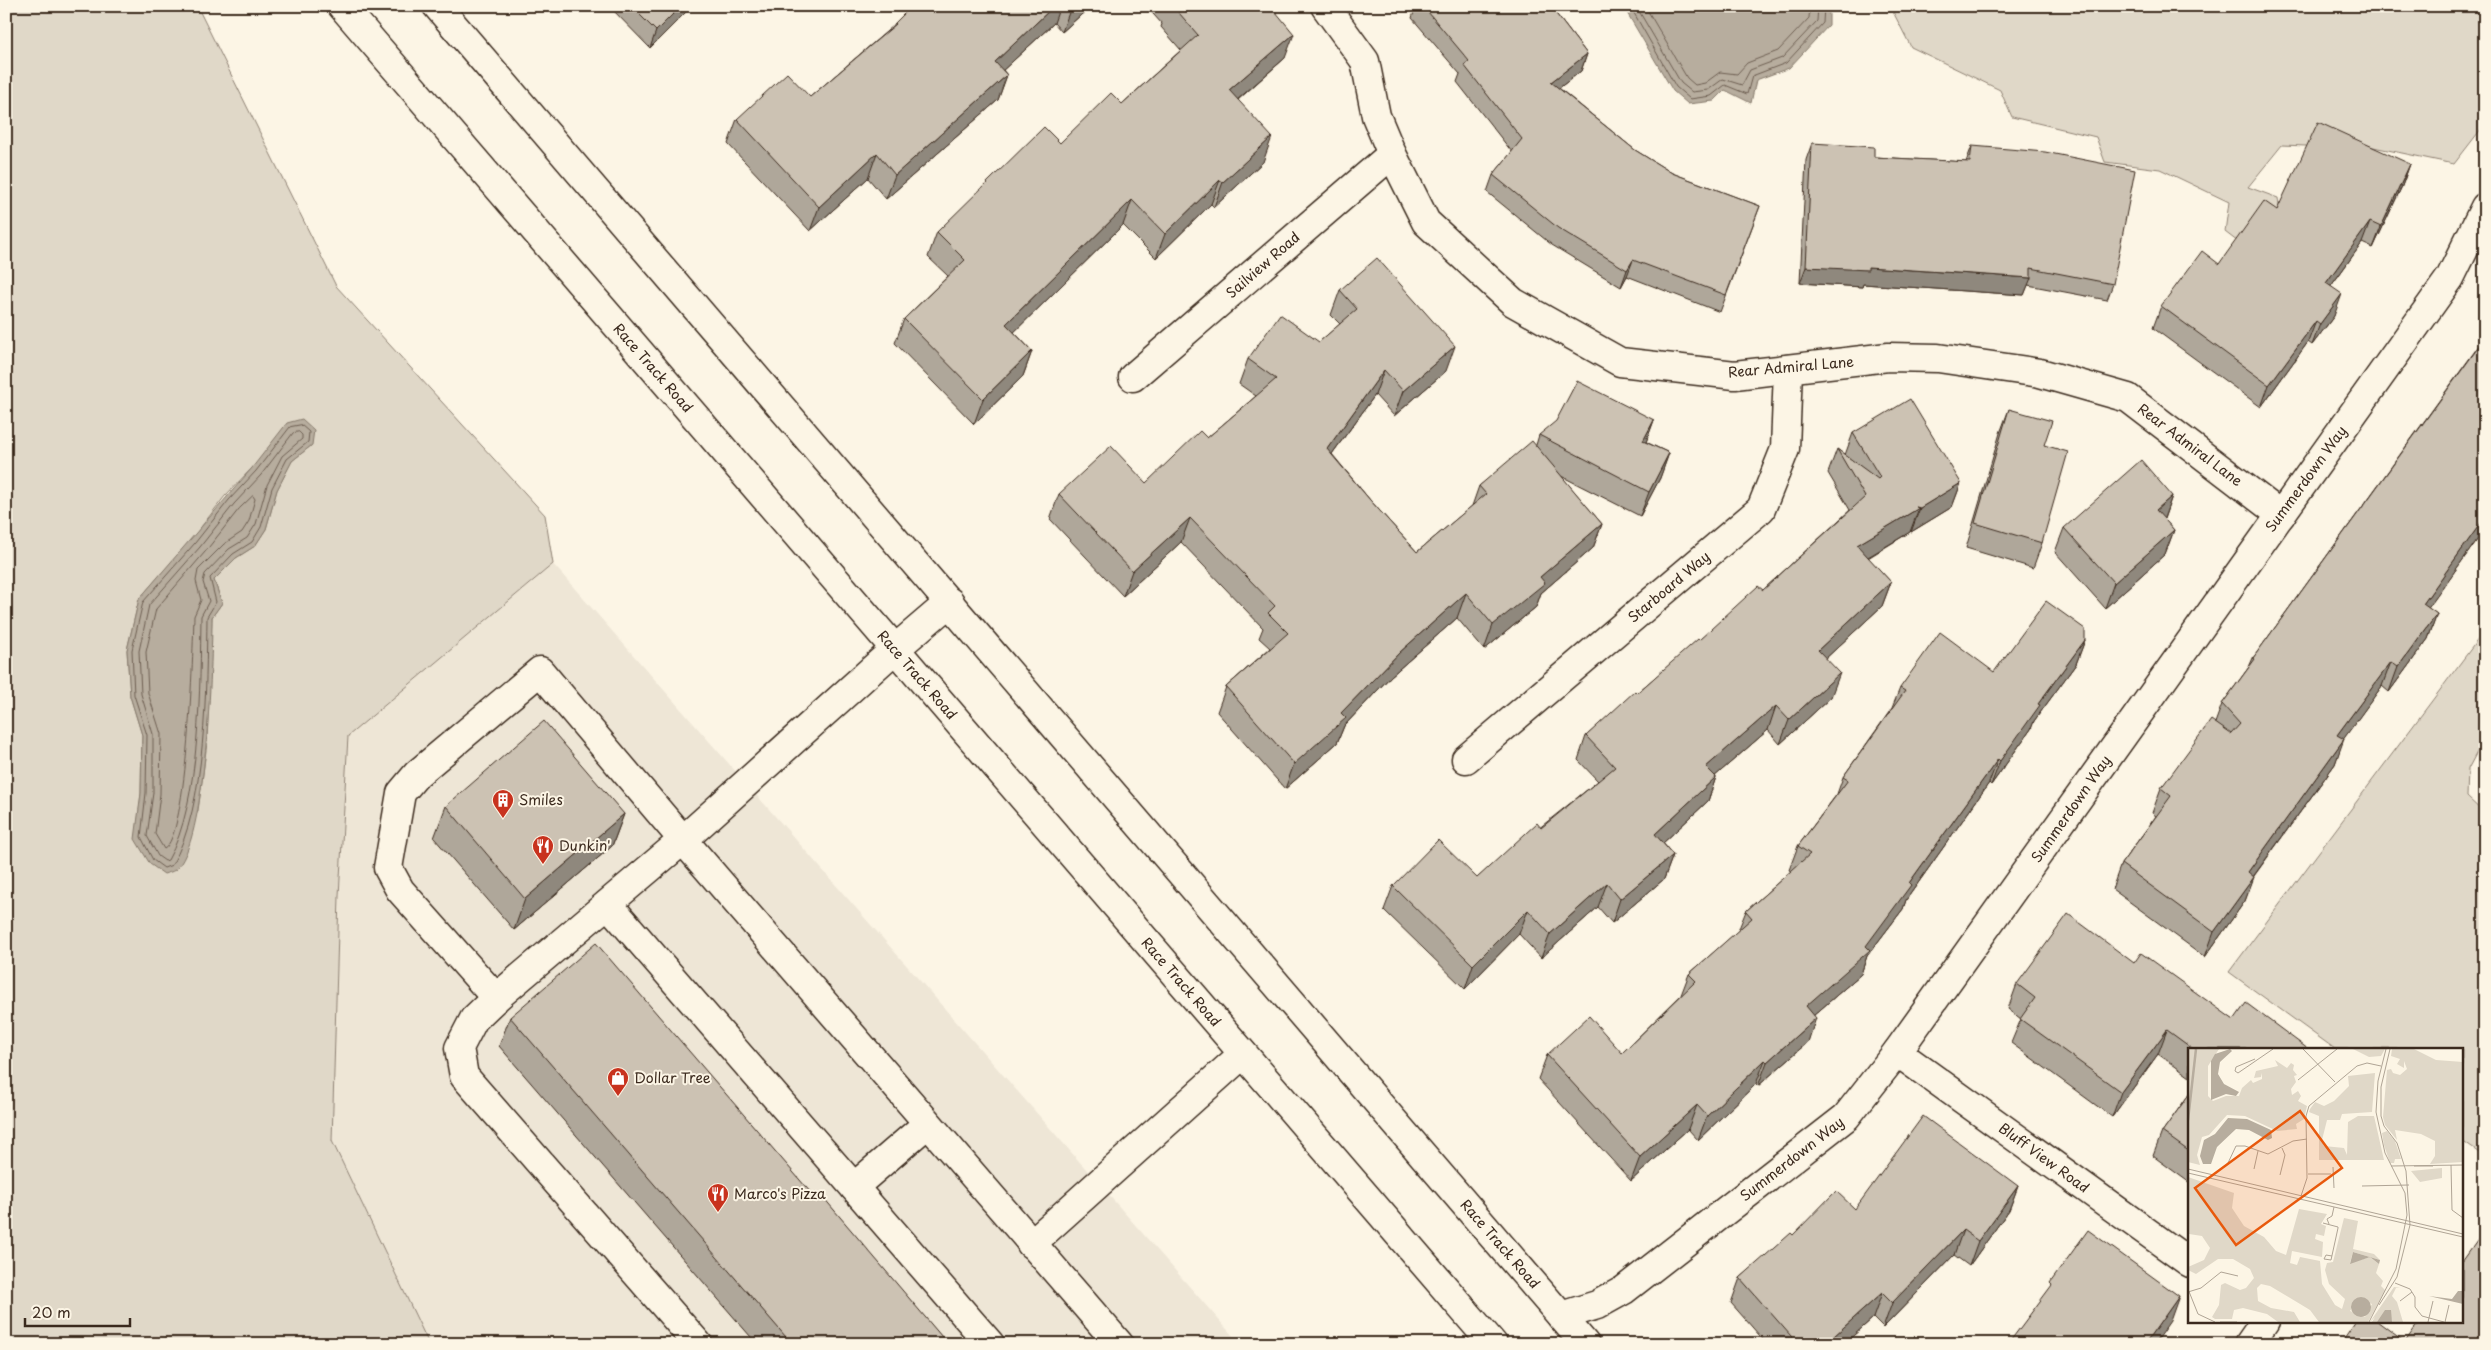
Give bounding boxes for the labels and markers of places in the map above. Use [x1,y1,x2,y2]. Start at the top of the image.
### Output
building icon: Smiles [491,788,515,819]
place label: Smiles [519,789,563,810]
restaurant icon: Dunkin' [531,834,555,865]
place label: Dunkin' [559,835,611,856]
shop icon: Dollar Tree [606,1066,630,1097]
place label: Dollar Tree [634,1067,711,1088]
restaurant icon: Marco's Pizza [706,1182,730,1213]
place label: Marco's Pizza [734,1183,826,1204]

